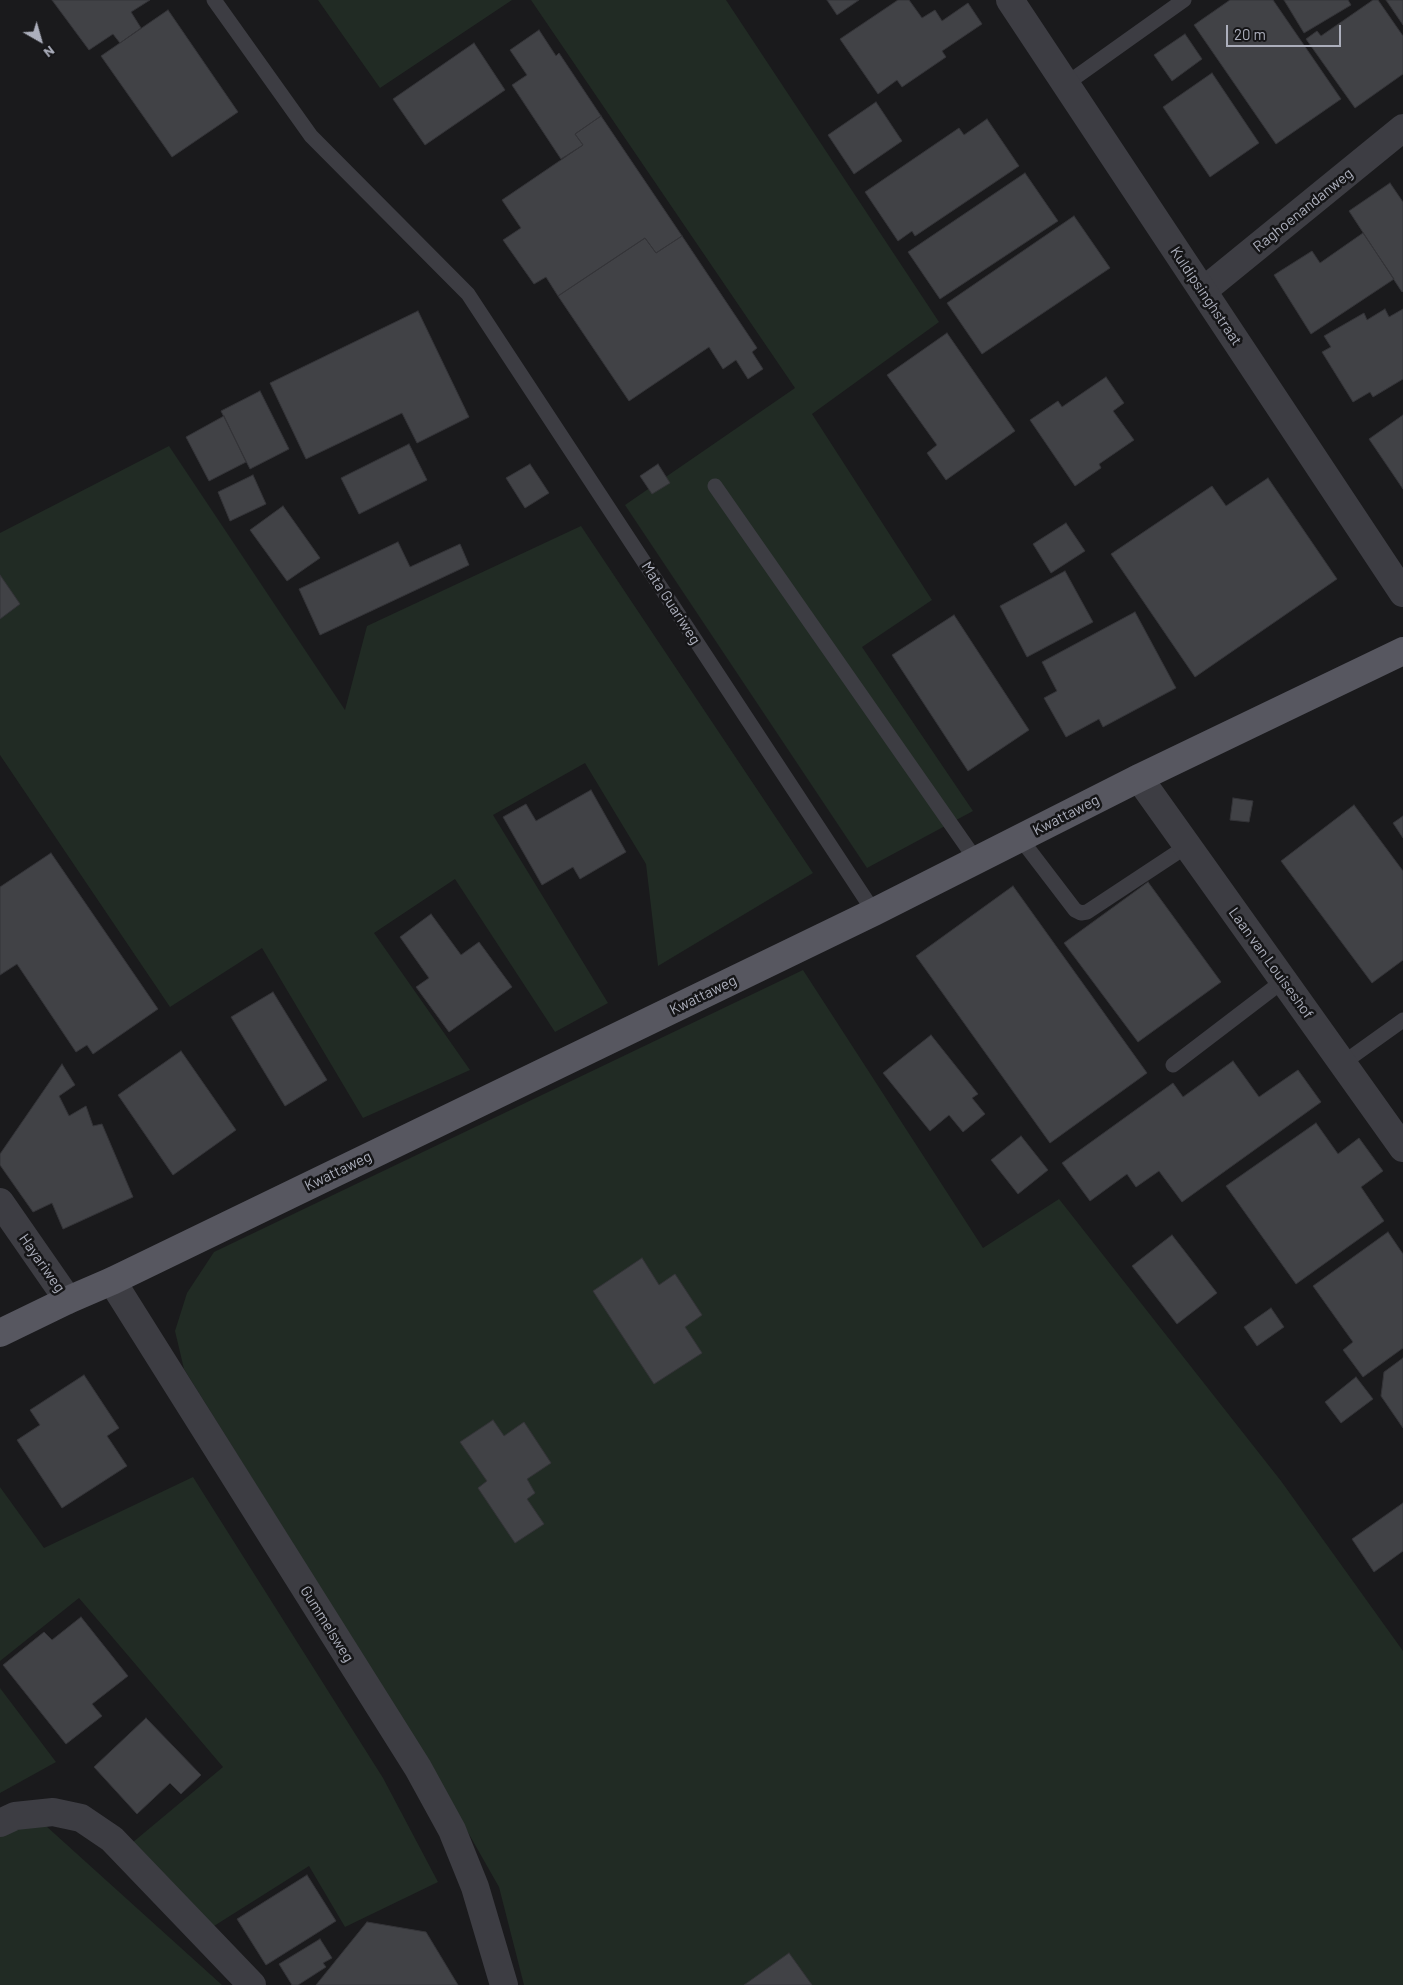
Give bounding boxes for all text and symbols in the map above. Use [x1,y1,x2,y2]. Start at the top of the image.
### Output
north arrow [15,15,65,65]
scale bar [1228,15,1343,47]
text: 20 m [1234,25,1266,43]
text: N [41,43,58,62]
street label: Raghoenandanweg [1249,164,1357,256]
street label: Kuldipsinghstraat [1166,243,1246,349]
street label: Mata Guariweg [638,558,704,648]
street label: Kwattaweg [1030,791,1102,839]
street label: Laan van Louiseshof [1225,904,1317,1022]
street label: Kwattaweg [667,971,739,1019]
street label: Kwattaweg [302,1147,374,1195]
street label: Hayariweg [15,1230,69,1296]
street label: Gummelsweg [296,1582,358,1666]

